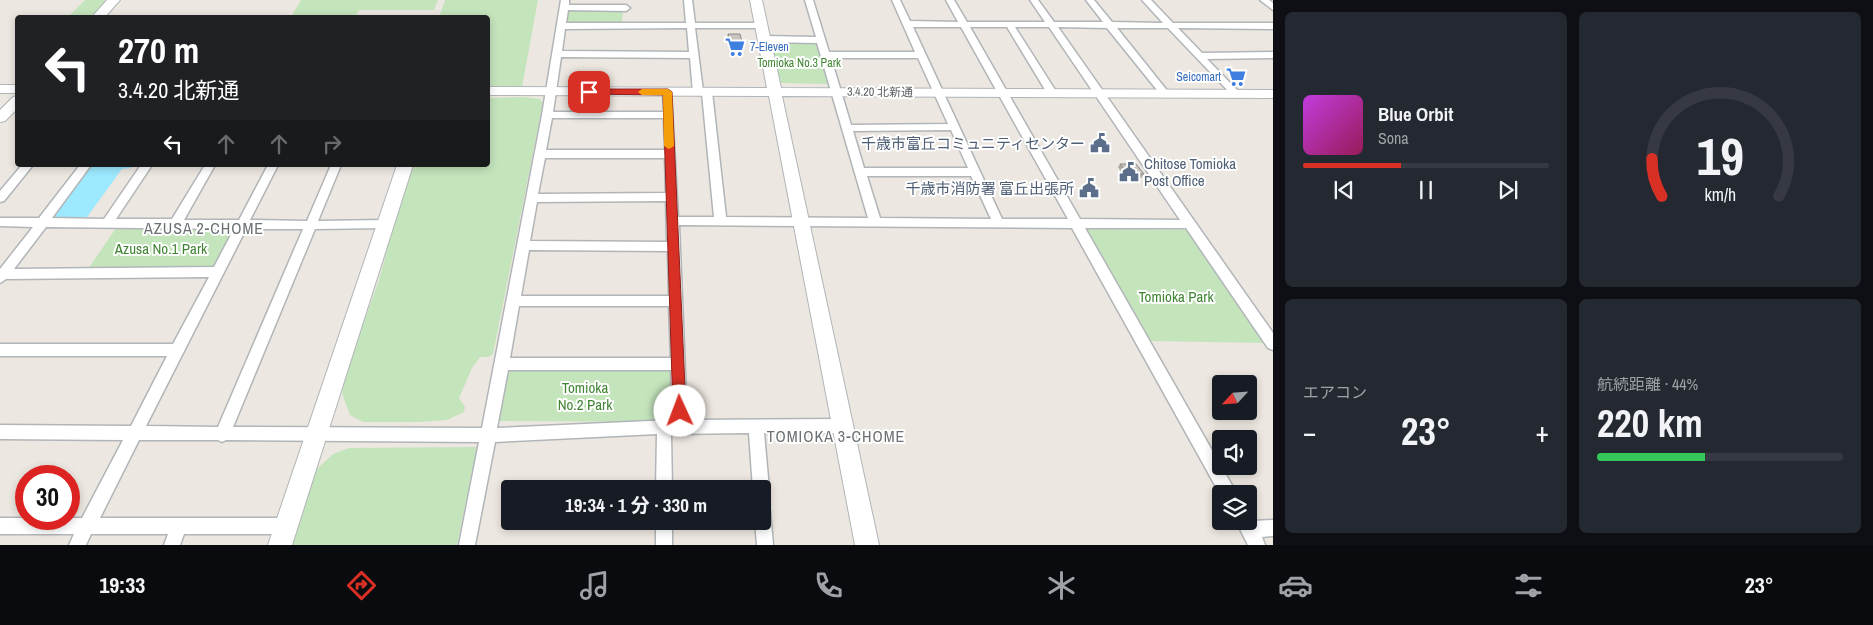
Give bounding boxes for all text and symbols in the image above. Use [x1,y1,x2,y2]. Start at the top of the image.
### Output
text: 270 m [118,27,199,74]
icon: left [35,35,100,100]
supermarket icon: 7-Eleven [724,36,746,58]
place label: 7-Eleven [750,39,789,55]
park label: Tomioka No.3 Park [757,55,841,71]
supermarket icon: Seicomart [1225,66,1247,88]
place label: Seicomart [1176,69,1221,85]
pin [568,71,610,113]
text: 3.4.20 北新通 [118,75,239,105]
icon: arrive [575,78,603,106]
street label: 3.4.20 北新通 [847,83,913,101]
text: Blue Orbit [1378,101,1453,127]
text: 19 [1696,121,1744,191]
text: Sona [1378,127,1409,149]
icon: left [159,130,187,158]
icon: ahead [212,130,240,158]
icon: ahead [265,130,293,158]
icon: right [318,130,346,158]
public building icon: 千歳市富丘コミュニティセンター [1089,132,1111,154]
place label: 千歳市富丘コミュニティセンター [861,133,1085,154]
place label: Chitose Tomioka Post Office [1144,153,1236,191]
public building icon: Chitose Tomioka Post Office [1118,161,1140,183]
icon: previous [1330,176,1358,204]
icon: pause [1412,176,1440,204]
icon: next [1494,176,1522,204]
public building icon: 千歳市消防署 富丘出張所 [1078,177,1100,199]
place label: 千歳市消防署 富丘出張所 [906,178,1074,199]
text: km/h [1704,183,1736,207]
district label: AZUSA 2-CHOME [143,217,264,239]
park label: Azusa No.1 Park [114,238,208,259]
park label: Tomioka Park [1138,286,1214,307]
text: 航続距離 · 44% [1597,373,1698,395]
north arrow [1212,375,1258,420]
map controls [1212,375,1257,530]
park label: Tomioka No.2 Park [558,377,613,415]
text: エアコン [1303,381,1367,403]
position arrow [653,384,705,436]
text: 220 km [1597,398,1703,449]
text: 23° [1401,406,1451,457]
text: − [1303,413,1316,451]
text: + [1536,413,1549,451]
district label: TOMIOKA 3-CHOME [767,425,905,447]
button: sound [1212,430,1257,475]
speed limit sign: 30 [15,465,80,530]
button: layers [1212,485,1257,530]
text: 19:34 · 1 分 · 330 m [565,492,707,518]
icon: directions [344,568,379,603]
icon: music [577,568,612,603]
icon: phone [811,568,846,603]
icon: climate [1044,568,1079,603]
icon: car [1278,568,1313,603]
icon: filters [1511,568,1546,603]
text: 19:33 [99,570,145,600]
text: 23° [1745,570,1774,600]

